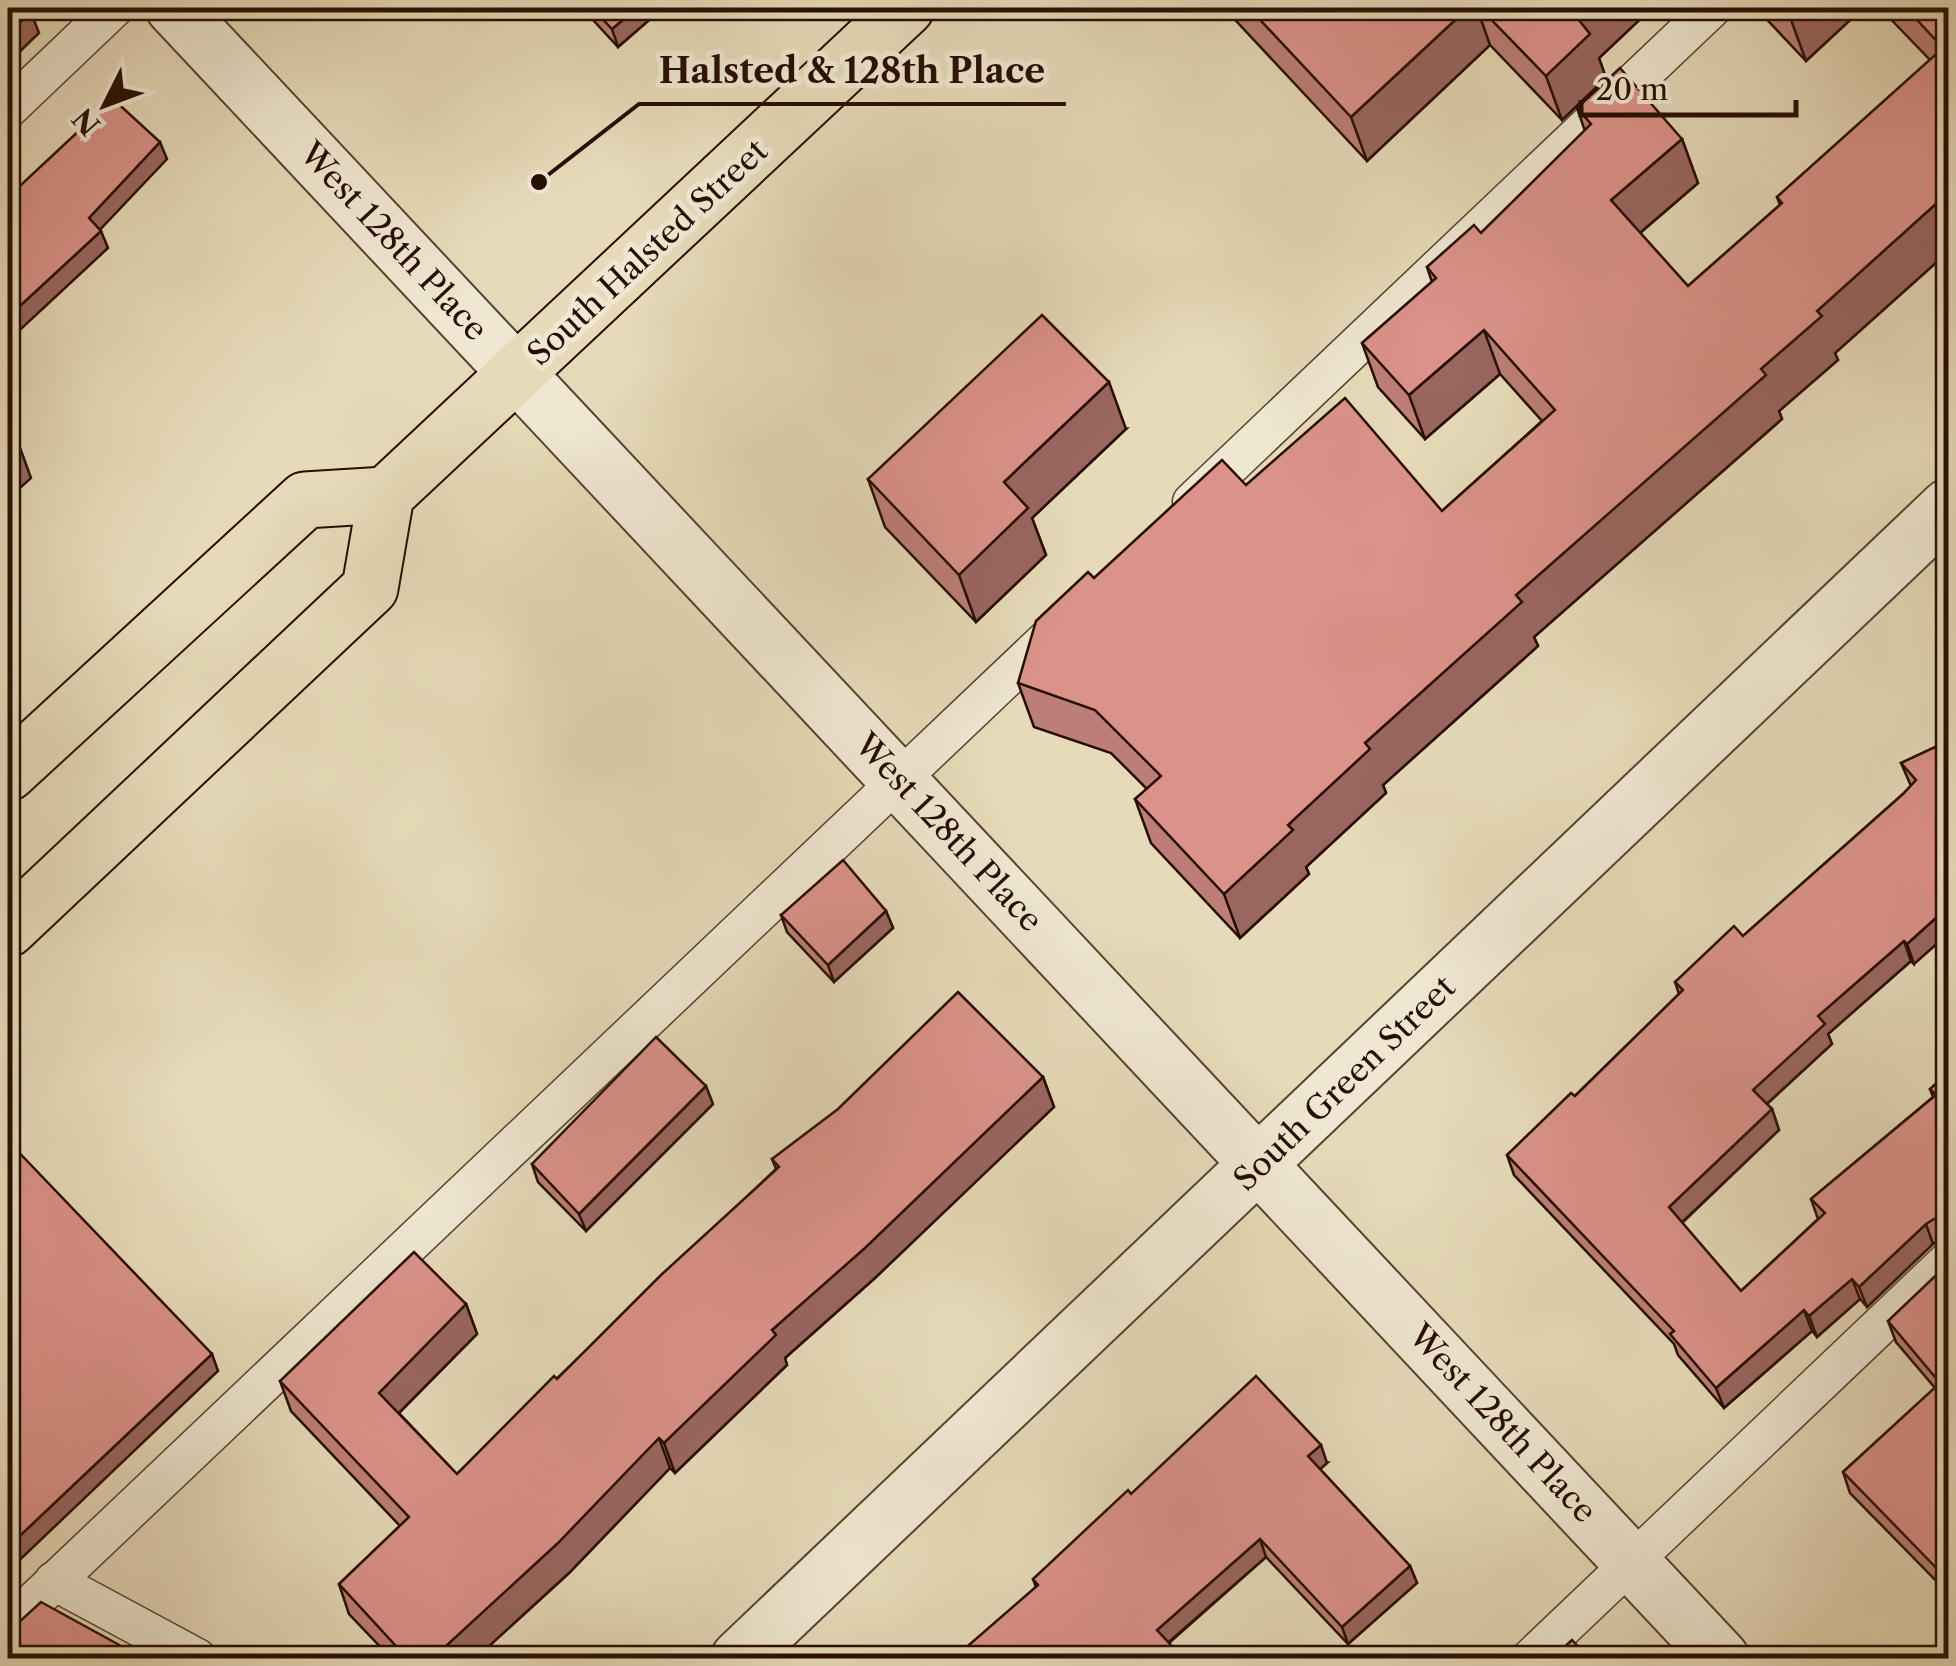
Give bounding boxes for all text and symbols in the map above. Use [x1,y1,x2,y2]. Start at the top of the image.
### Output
callout: Halsted & 128th Place [639,39,1066,104]
text: Halsted & 128th Place [659,49,1045,92]
north arrow [55,55,155,155]
scale bar [1581,55,1796,117]
text: 20 m [1596,71,1668,108]
text: N [66,101,107,142]
street label: South Halsted Street [519,130,775,373]
street label: West 128th Place [291,133,496,348]
street label: West 128th Place [846,724,1051,939]
street label: South Green Street [1225,967,1463,1199]
street label: West 128th Place [1400,1315,1605,1530]

